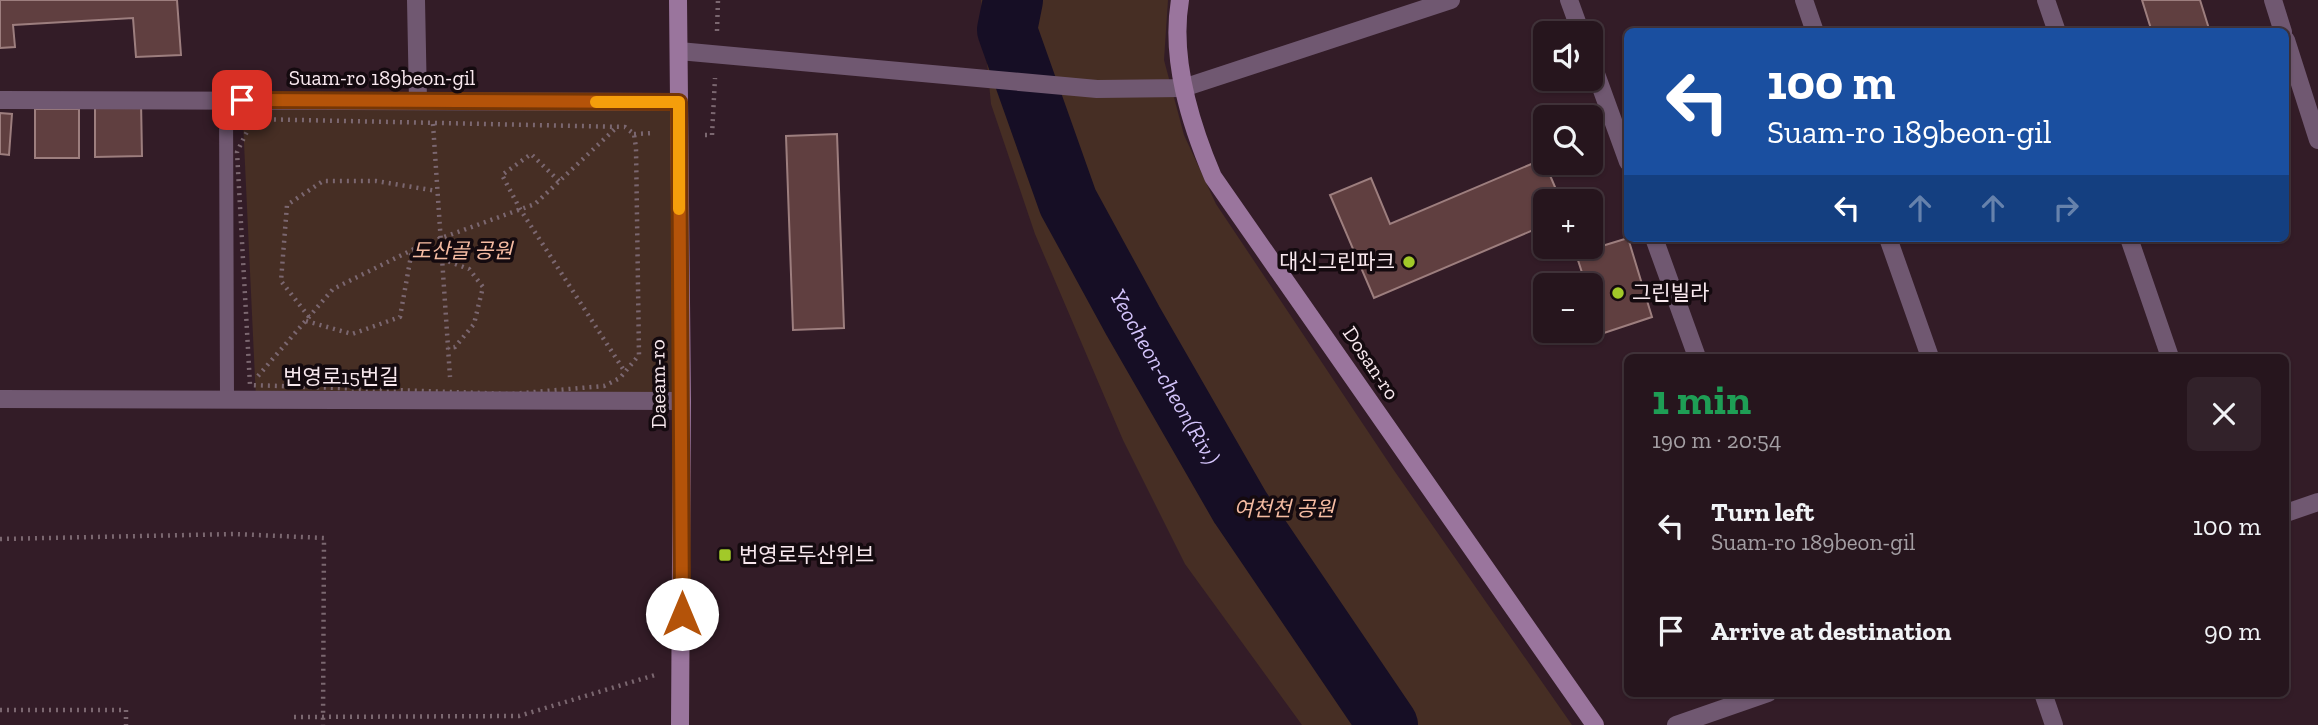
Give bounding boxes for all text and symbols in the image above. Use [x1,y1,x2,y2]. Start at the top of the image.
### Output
map controls [1533,21,1603,343]
button: sound [1533,21,1603,91]
text: 100 m [1767,53,1895,112]
icon: left [1652,56,1743,147]
street label: Suam-ro 189beon-gil [289,65,476,90]
pin [212,70,272,130]
icon: arrive [223,81,261,119]
button: search [1533,105,1603,175]
text: Suam-ro 189beon-gil [1767,113,2052,151]
button: + [1533,189,1603,259]
icon: left [1828,189,1866,227]
icon: ahead [1901,189,1939,227]
icon: ahead [1974,189,2012,227]
icon: right [2047,189,2085,227]
park label: 도산골 공원 [411,238,514,263]
place label: 대신그린파크 [1279,249,1395,274]
marker: 대신그린파크 [1401,254,1417,270]
button: − [1533,273,1603,343]
place label: 그린빌라 [1632,280,1709,305]
water label: Yeocheon-cheon(Riv.) [1104,284,1226,469]
marker: 그린빌라 [1610,285,1626,301]
street label: Dosan-ro [1338,321,1405,404]
street label: Daeam-ro [644,339,671,429]
street label: 번영로15번길 [283,364,399,389]
text: 1 min [1652,374,1751,425]
button: close [2187,377,2261,451]
text: 190 m · 20:54 [1652,426,1781,454]
park label: 여천천 공원 [1233,496,1336,521]
text: Turn left [1711,496,1814,528]
icon: left [1652,507,1690,545]
text: 100 m [2193,510,2261,542]
text: Suam-ro 189beon-gil [1711,528,1916,556]
place label: 번영로두산위브 [739,542,874,567]
marker: 번영로두산위브 [717,547,733,563]
position arrow [645,577,719,651]
icon: arrive [1652,612,1690,650]
text: Arrive at destination [1711,615,1951,647]
text: 90 m [2204,615,2261,647]

